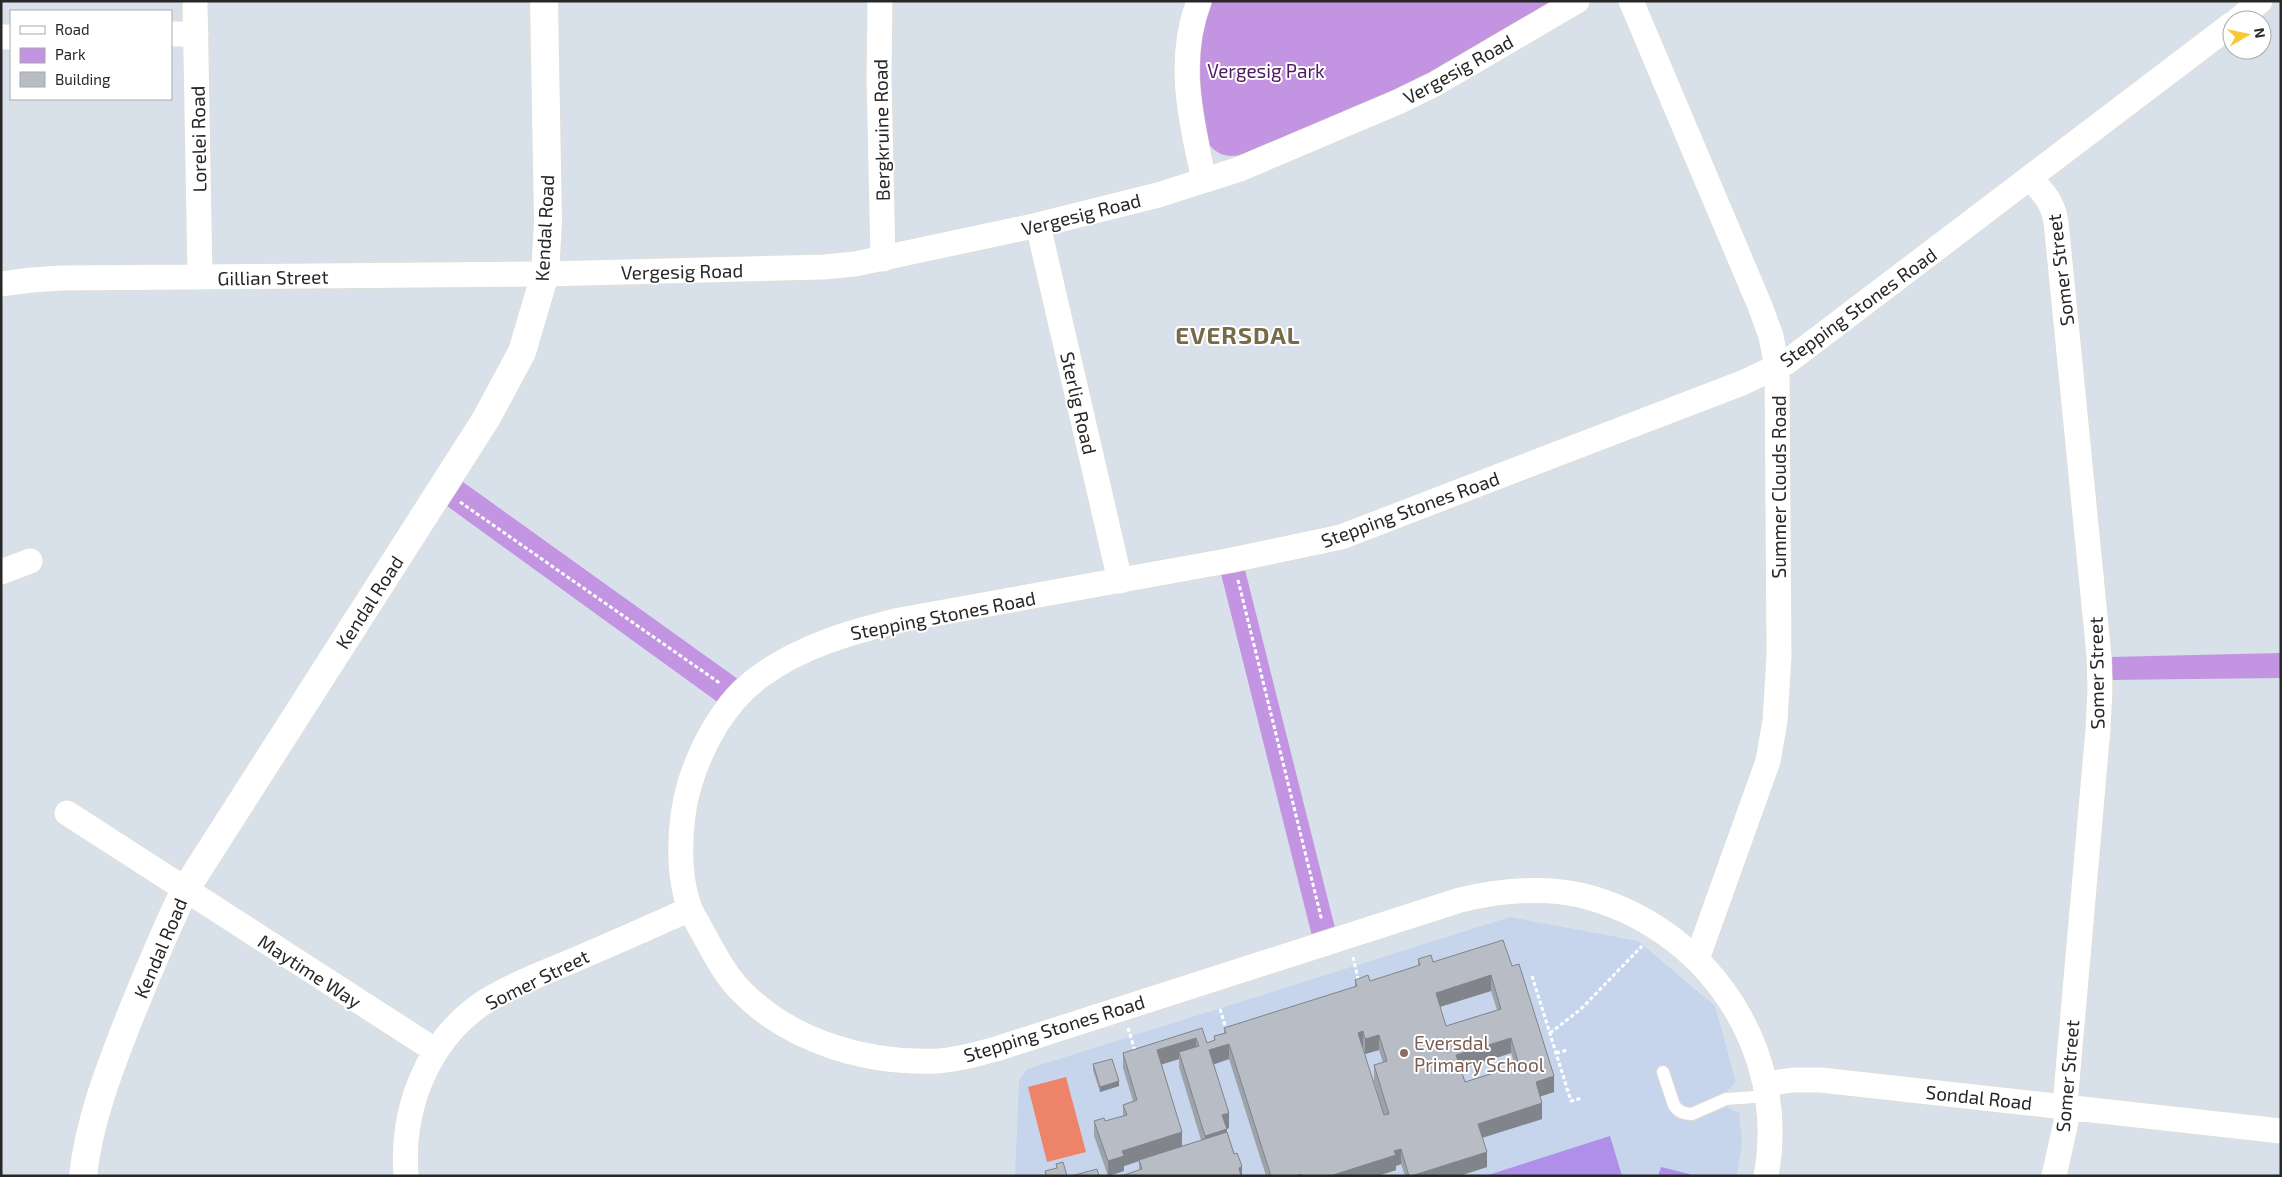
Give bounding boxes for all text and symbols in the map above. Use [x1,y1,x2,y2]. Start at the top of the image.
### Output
legend [10,10,172,100]
north arrow [2222,10,2272,60]
text: Road [55,20,90,38]
text: N [2251,27,2270,39]
street label: Vergesig Road [1399,29,1517,109]
text: Park [55,45,86,63]
street label: Bergkruine Road [868,59,894,201]
park label: Vergesig Park [1207,59,1325,82]
text: Building [55,70,111,88]
street label: Lorelei Road [186,85,210,193]
street label: Kendal Road [530,174,558,282]
street label: Vergesig Road [1019,188,1143,240]
street label: Somer Street [2042,213,2078,327]
street label: Stepping Stones Road [1775,242,1941,372]
street label: Vergesig Road [621,258,743,284]
street label: Gillian Street [217,265,329,289]
district label: EVERSDAL [1175,320,1301,349]
street label: Sterlig Road [1056,349,1102,457]
street label: Summer Clouds Road [1767,395,1790,579]
street label: Stepping Stones Road [1318,466,1502,552]
street label: Kendal Road [330,551,408,653]
street label: Stepping Stones Road [848,586,1038,644]
street label: Somer Street [2084,617,2108,729]
street label: Kendal Road [129,894,191,1002]
street label: Maytime Way [254,929,366,1013]
street label: Somer Street [481,944,593,1014]
street label: Stepping Stones Road [961,990,1147,1066]
street label: Somer Street [2051,1019,2083,1133]
place label: Eversdal Primary School [1414,1031,1545,1076]
marker: Eversdal Primary School [1398,1047,1410,1059]
street label: Sondal Road [1925,1080,2033,1114]

